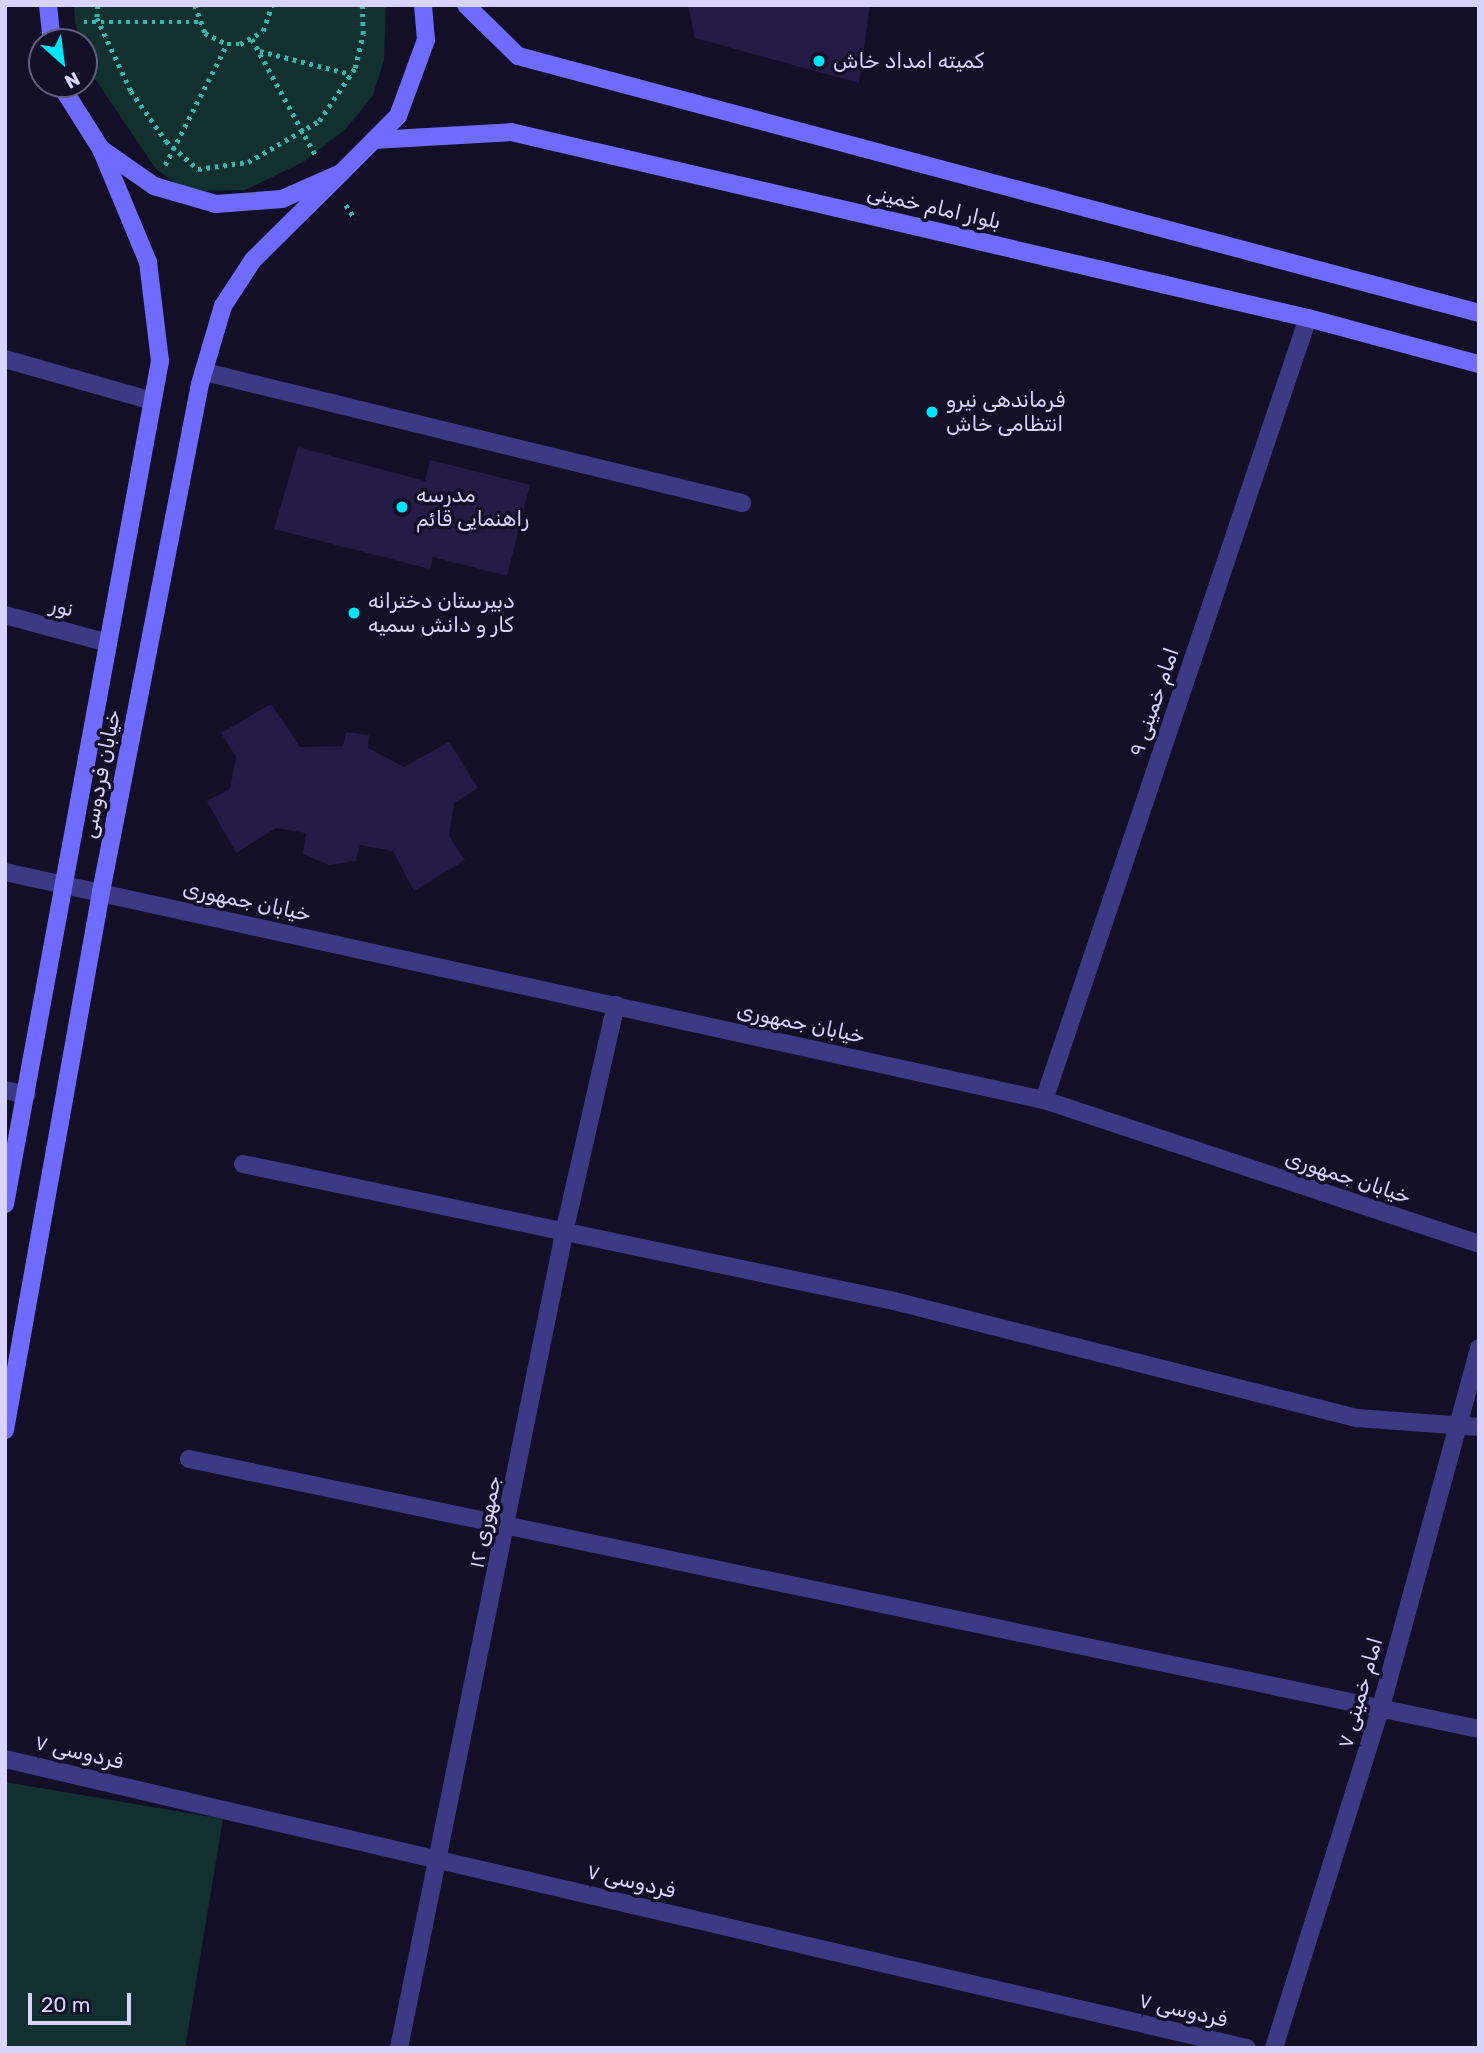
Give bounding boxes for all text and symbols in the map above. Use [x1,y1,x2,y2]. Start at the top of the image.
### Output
north arrow [28,28,98,98]
place label: کمیته امداد خاش [833,48,984,74]
marker: کمیته امداد خاش [811,53,827,69]
text: N [61,67,84,94]
street label: بلوار امام خمینی [865,179,1003,235]
place label: فرماندهی نیرو انتظامی خاش [946,387,1065,437]
marker: فرماندهی نیرو انتظامی خاش [924,404,940,420]
place label: مدرسه راهنمایی قائم [416,482,529,532]
marker: مدرسه راهنمایی قائم [394,499,410,515]
place label: دبیرستان دخترانه کار و دانش سمیه [368,588,515,638]
street label: نور [48,592,76,622]
marker: دبیرستان دخترانه کار و دانش سمیه [346,605,362,621]
street label: امام خمینی ۹ [1124,644,1184,760]
street label: خیابان فردوسی [76,708,126,840]
street label: خیابان جمهوری [181,875,313,927]
street label: خیابان جمهوری [735,997,867,1049]
street label: خیابان جمهوری [1282,1145,1414,1209]
street label: جمهوری ۱۲ [464,1474,506,1570]
street label: امام خمینی ۷ [1332,1635,1388,1751]
street label: فردوسی ۷ [32,1730,126,1774]
street label: فردوسی ۷ [584,1859,678,1903]
scale bar [32,1980,135,2024]
street label: فردوسی ۷ [1136,1988,1230,2032]
text: 20 m [41,1992,90,2017]

